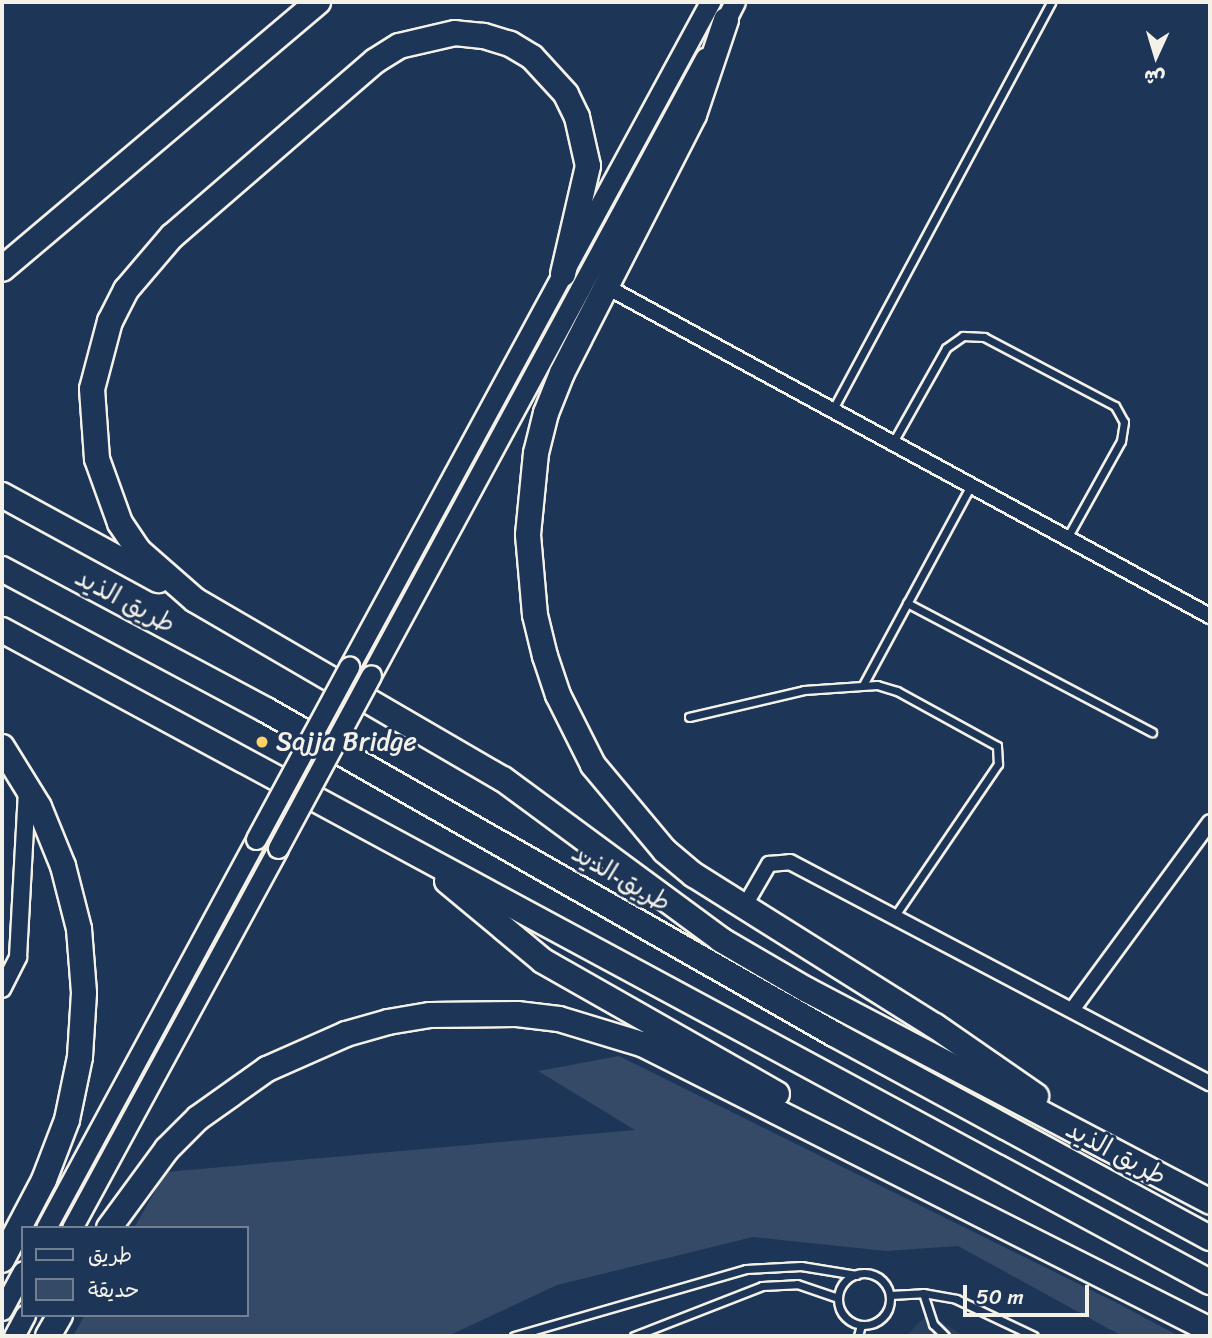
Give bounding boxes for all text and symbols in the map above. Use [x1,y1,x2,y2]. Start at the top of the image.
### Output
north arrow [1121,21,1191,91]
text: ش [1143,60,1166,95]
street label: طريق الذيد [70,562,180,640]
place label: Sajja Bridge [276,726,417,758]
marker: Sajja Bridge [254,734,270,750]
street label: طريق الذيد [566,837,676,919]
street label: طريق الذيد [1061,1114,1171,1192]
legend [21,1226,248,1317]
text: طريق [88,1236,132,1274]
text: حديقة [88,1271,139,1309]
scale bar [967,1272,1093,1316]
text: 50 m [976,1278,1024,1316]

